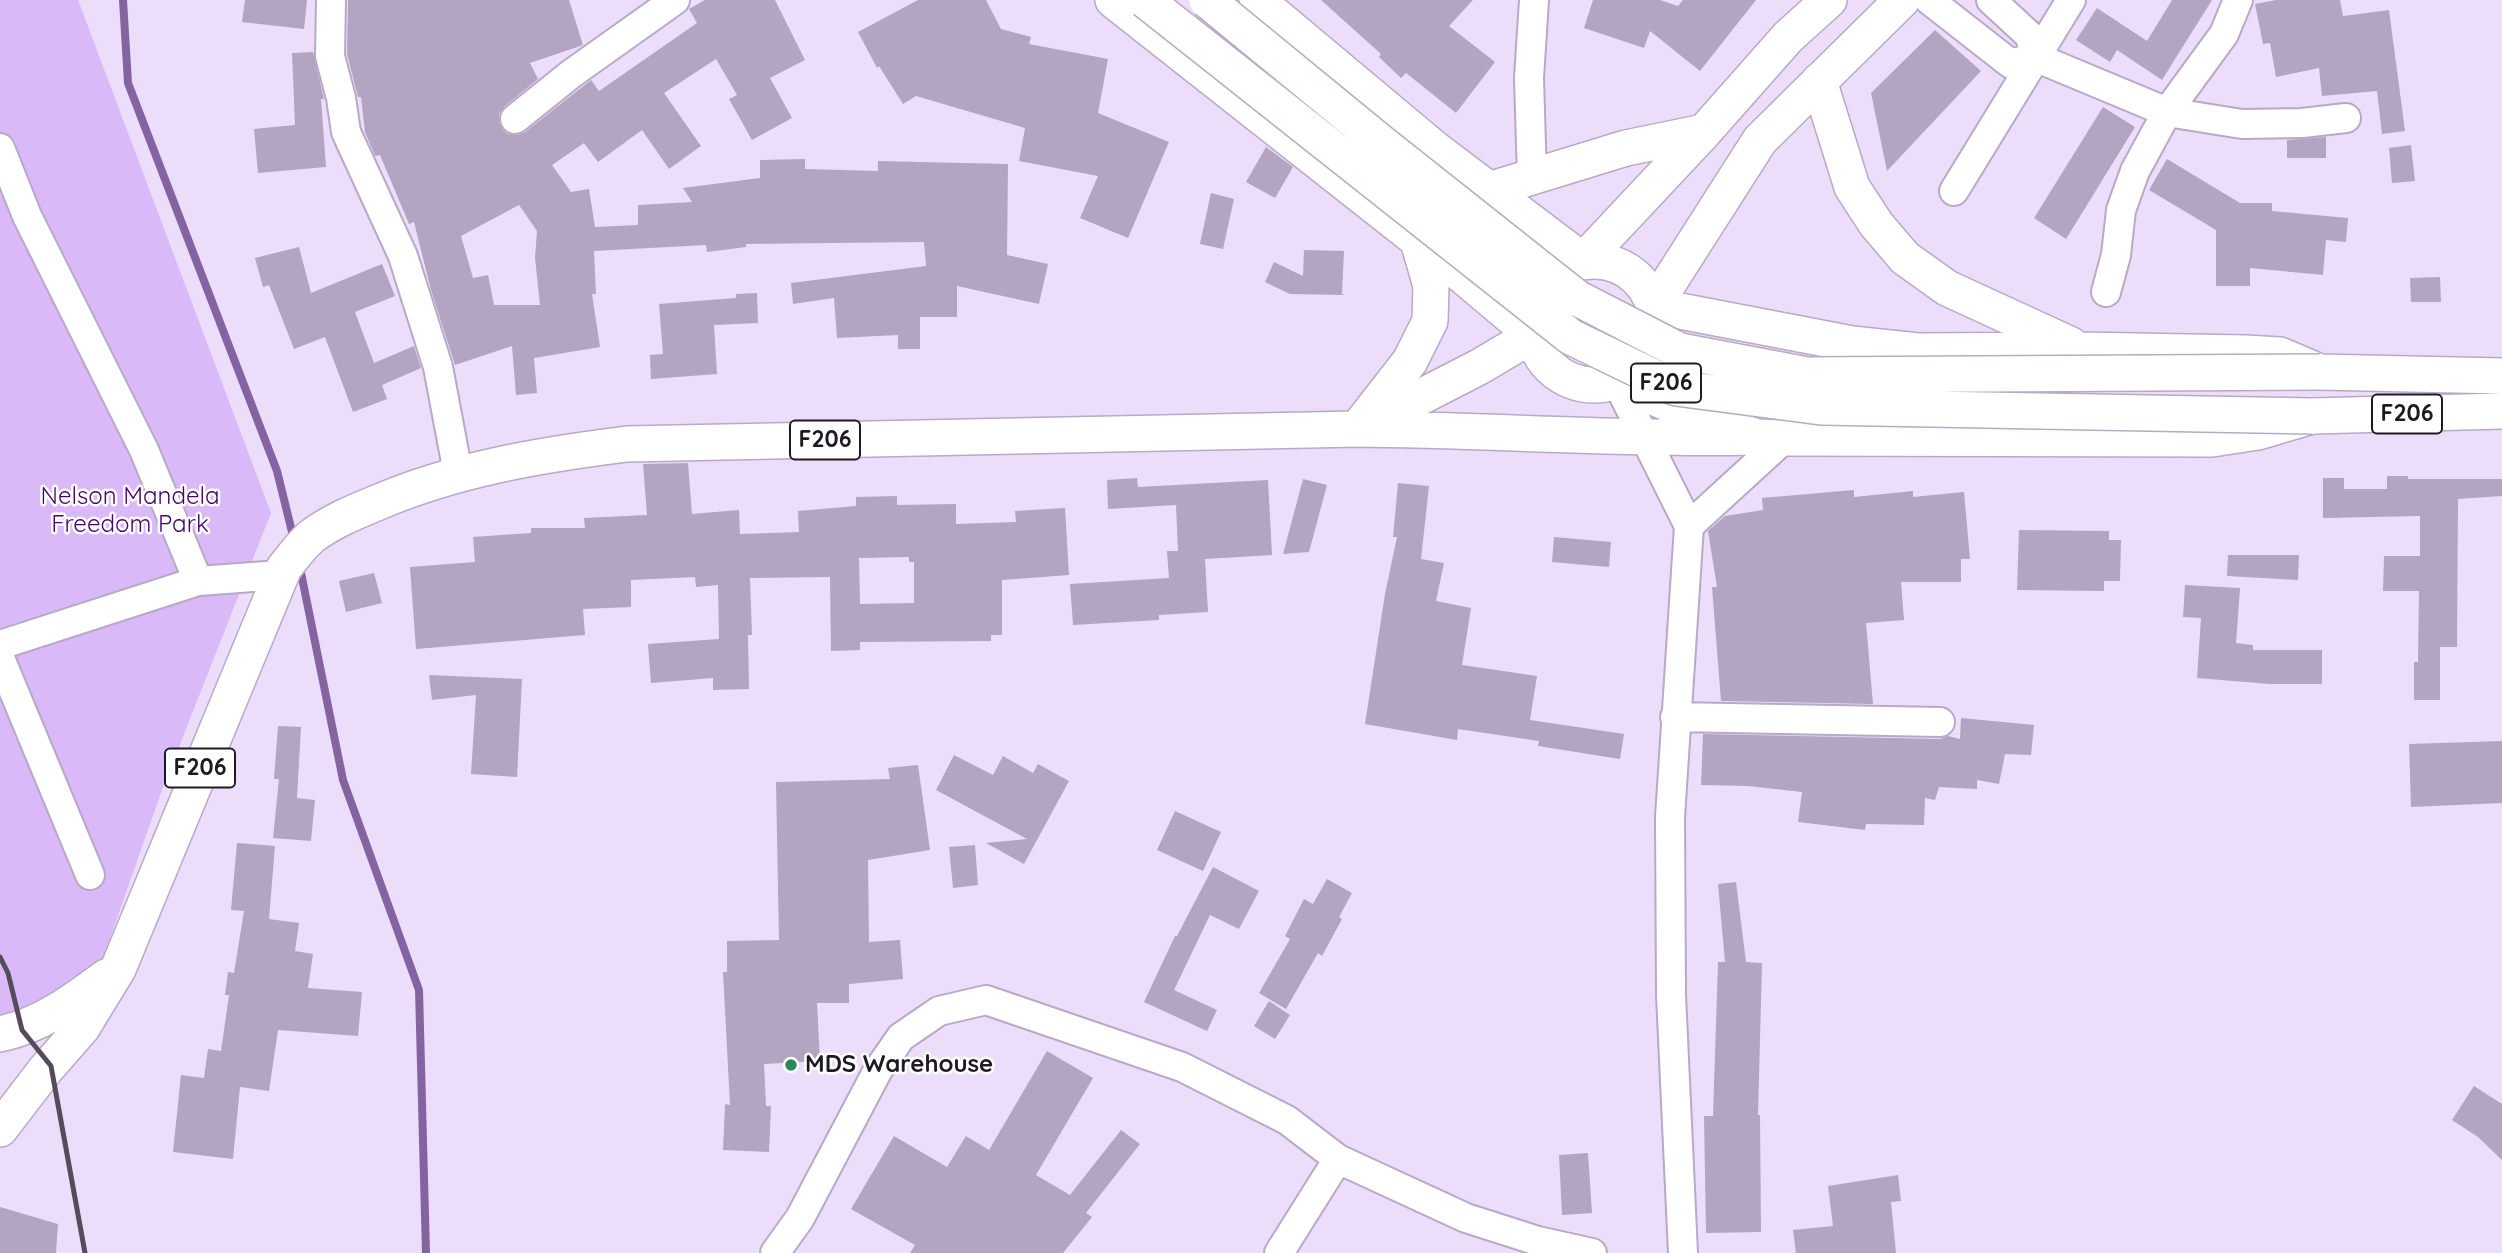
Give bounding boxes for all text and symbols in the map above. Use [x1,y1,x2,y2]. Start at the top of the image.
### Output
road number: F206 [1631,364,1701,402]
road number: F206 [2372,394,2442,434]
road number: F206 [790,420,860,460]
park label: Nelson Mandela Freedom Park [40,483,220,539]
road number: F206 [165,748,235,788]
place label: MDS Warehouse [805,1051,993,1079]
marker: MDS Warehouse [783,1057,799,1073]

